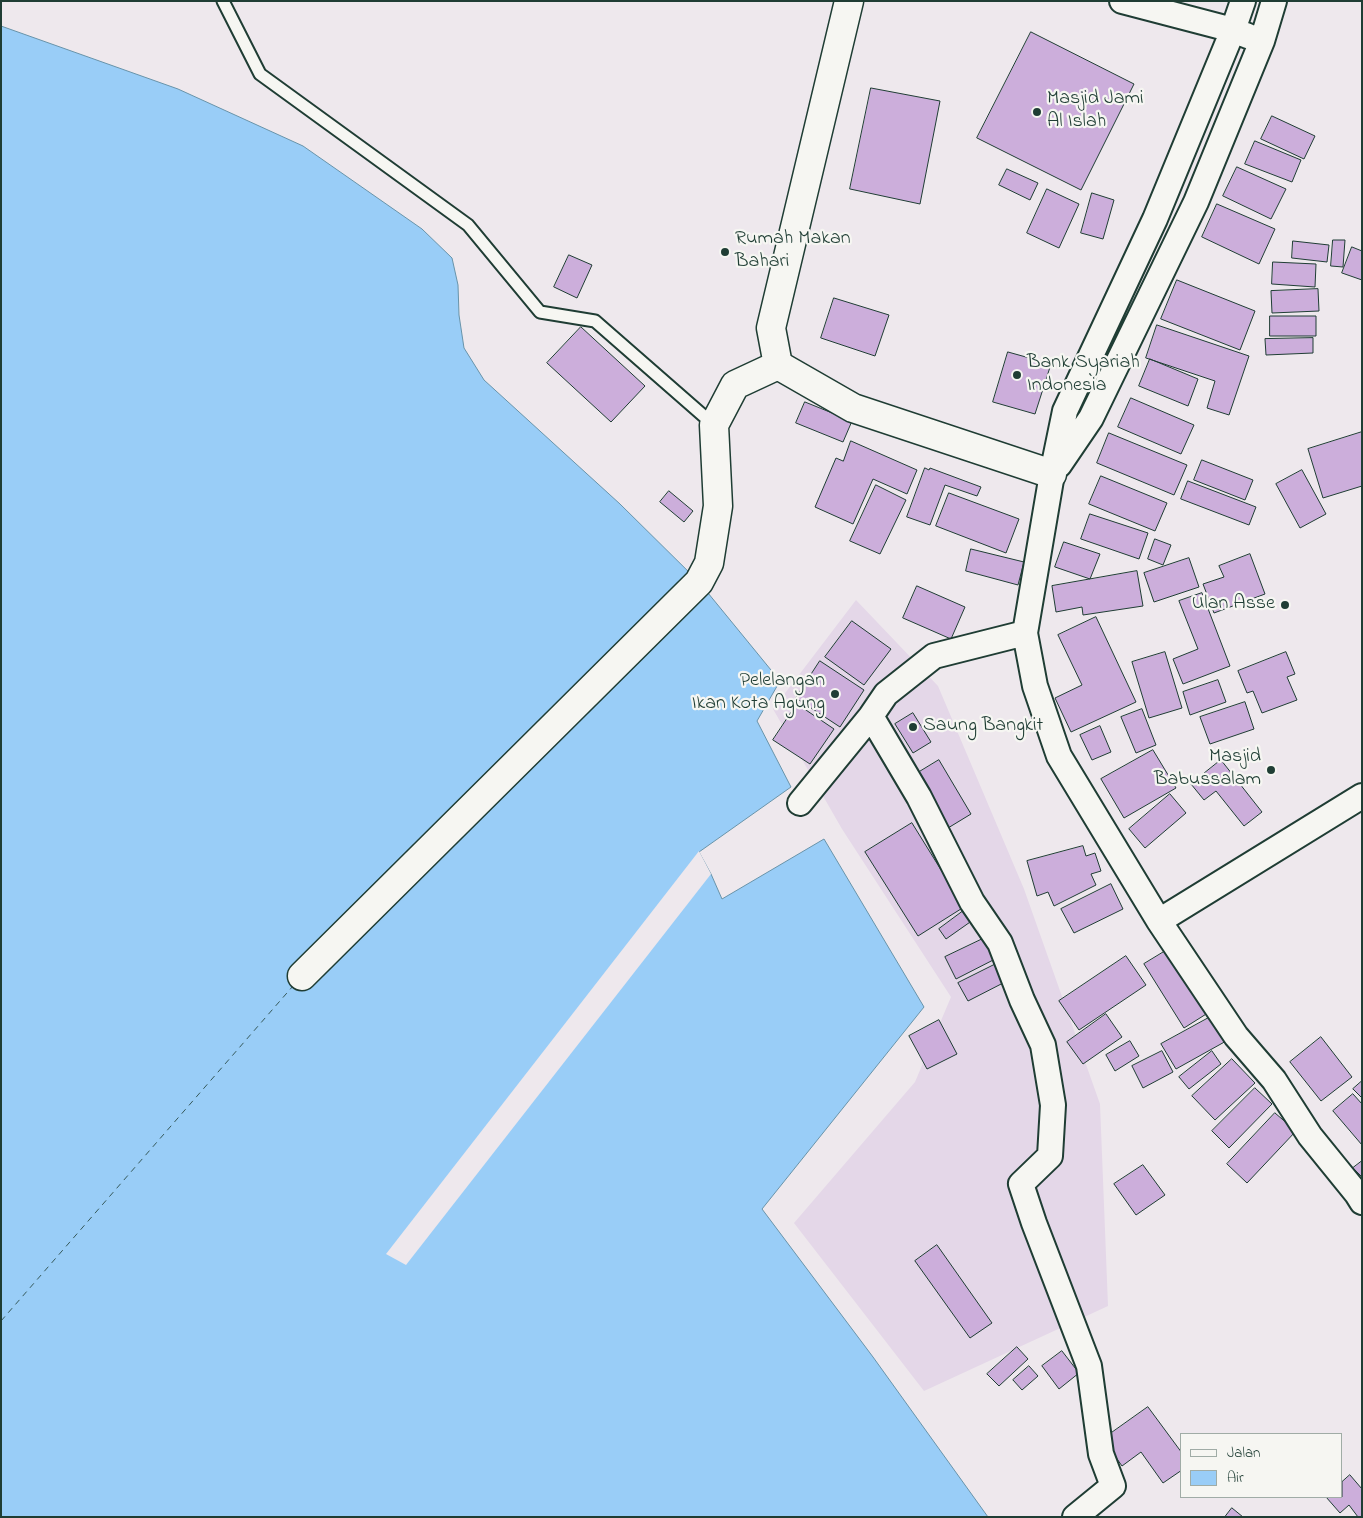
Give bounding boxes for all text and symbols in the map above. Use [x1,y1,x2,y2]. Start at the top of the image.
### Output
place label: Masjid Jami Al Islah [1047,88,1144,135]
marker: Masjid Jami Al Islah [1031,106,1043,118]
place label: Rumah Makan Bahari [735,228,851,275]
marker: Rumah Makan Bahari [719,246,731,258]
place label: Bank Syariah Indonesia [1027,352,1140,399]
marker: Bank Syariah Indonesia [1011,369,1023,381]
place label: Ulan Asse [1192,593,1275,617]
marker: Ulan Asse [1279,599,1291,611]
place label: Pelelangan Ikan Kota Agung [692,670,825,717]
marker: Pelelangan Ikan Kota Agung [829,688,841,700]
place label: Saung Bangkit [923,715,1043,739]
marker: Saung Bangkit [907,721,919,733]
place label: Masjid Babussalam [1154,746,1261,793]
marker: Masjid Babussalam [1265,764,1277,776]
legend [1180,1433,1343,1498]
text: Jalan [1227,1442,1260,1464]
text: Air [1227,1467,1244,1489]

